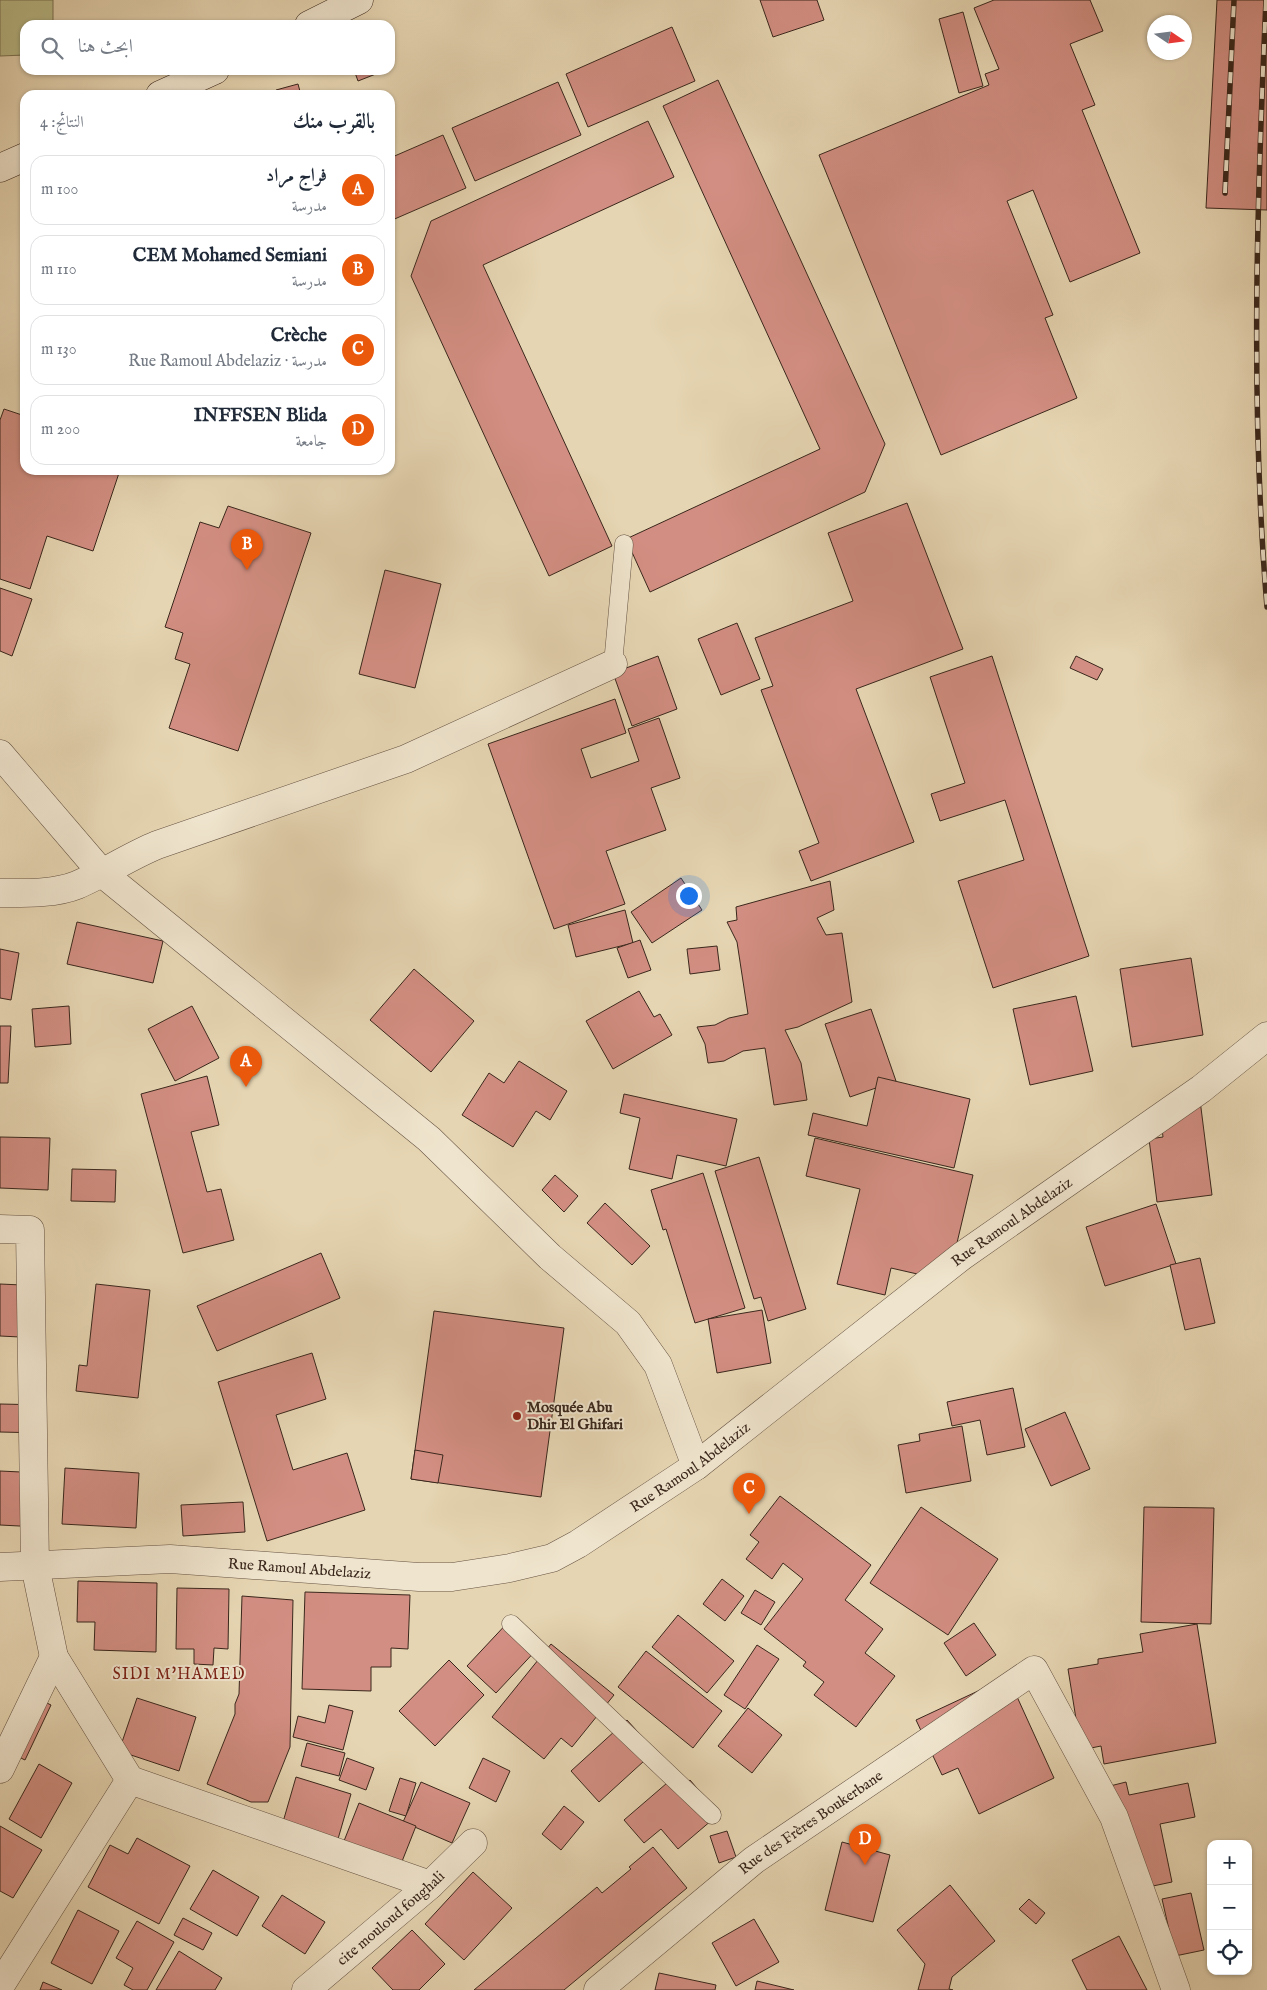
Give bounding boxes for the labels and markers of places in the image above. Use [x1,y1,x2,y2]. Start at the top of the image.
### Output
pin: B [231,529,263,570]
pin: A [230,1046,262,1087]
place label: Mosquée Abu Dhir El Ghifari [527,1398,623,1434]
marker: Mosquée Abu Dhir El Ghifari [511,1410,523,1422]
pin: C [733,1473,765,1514]
pin: D [849,1824,881,1865]

